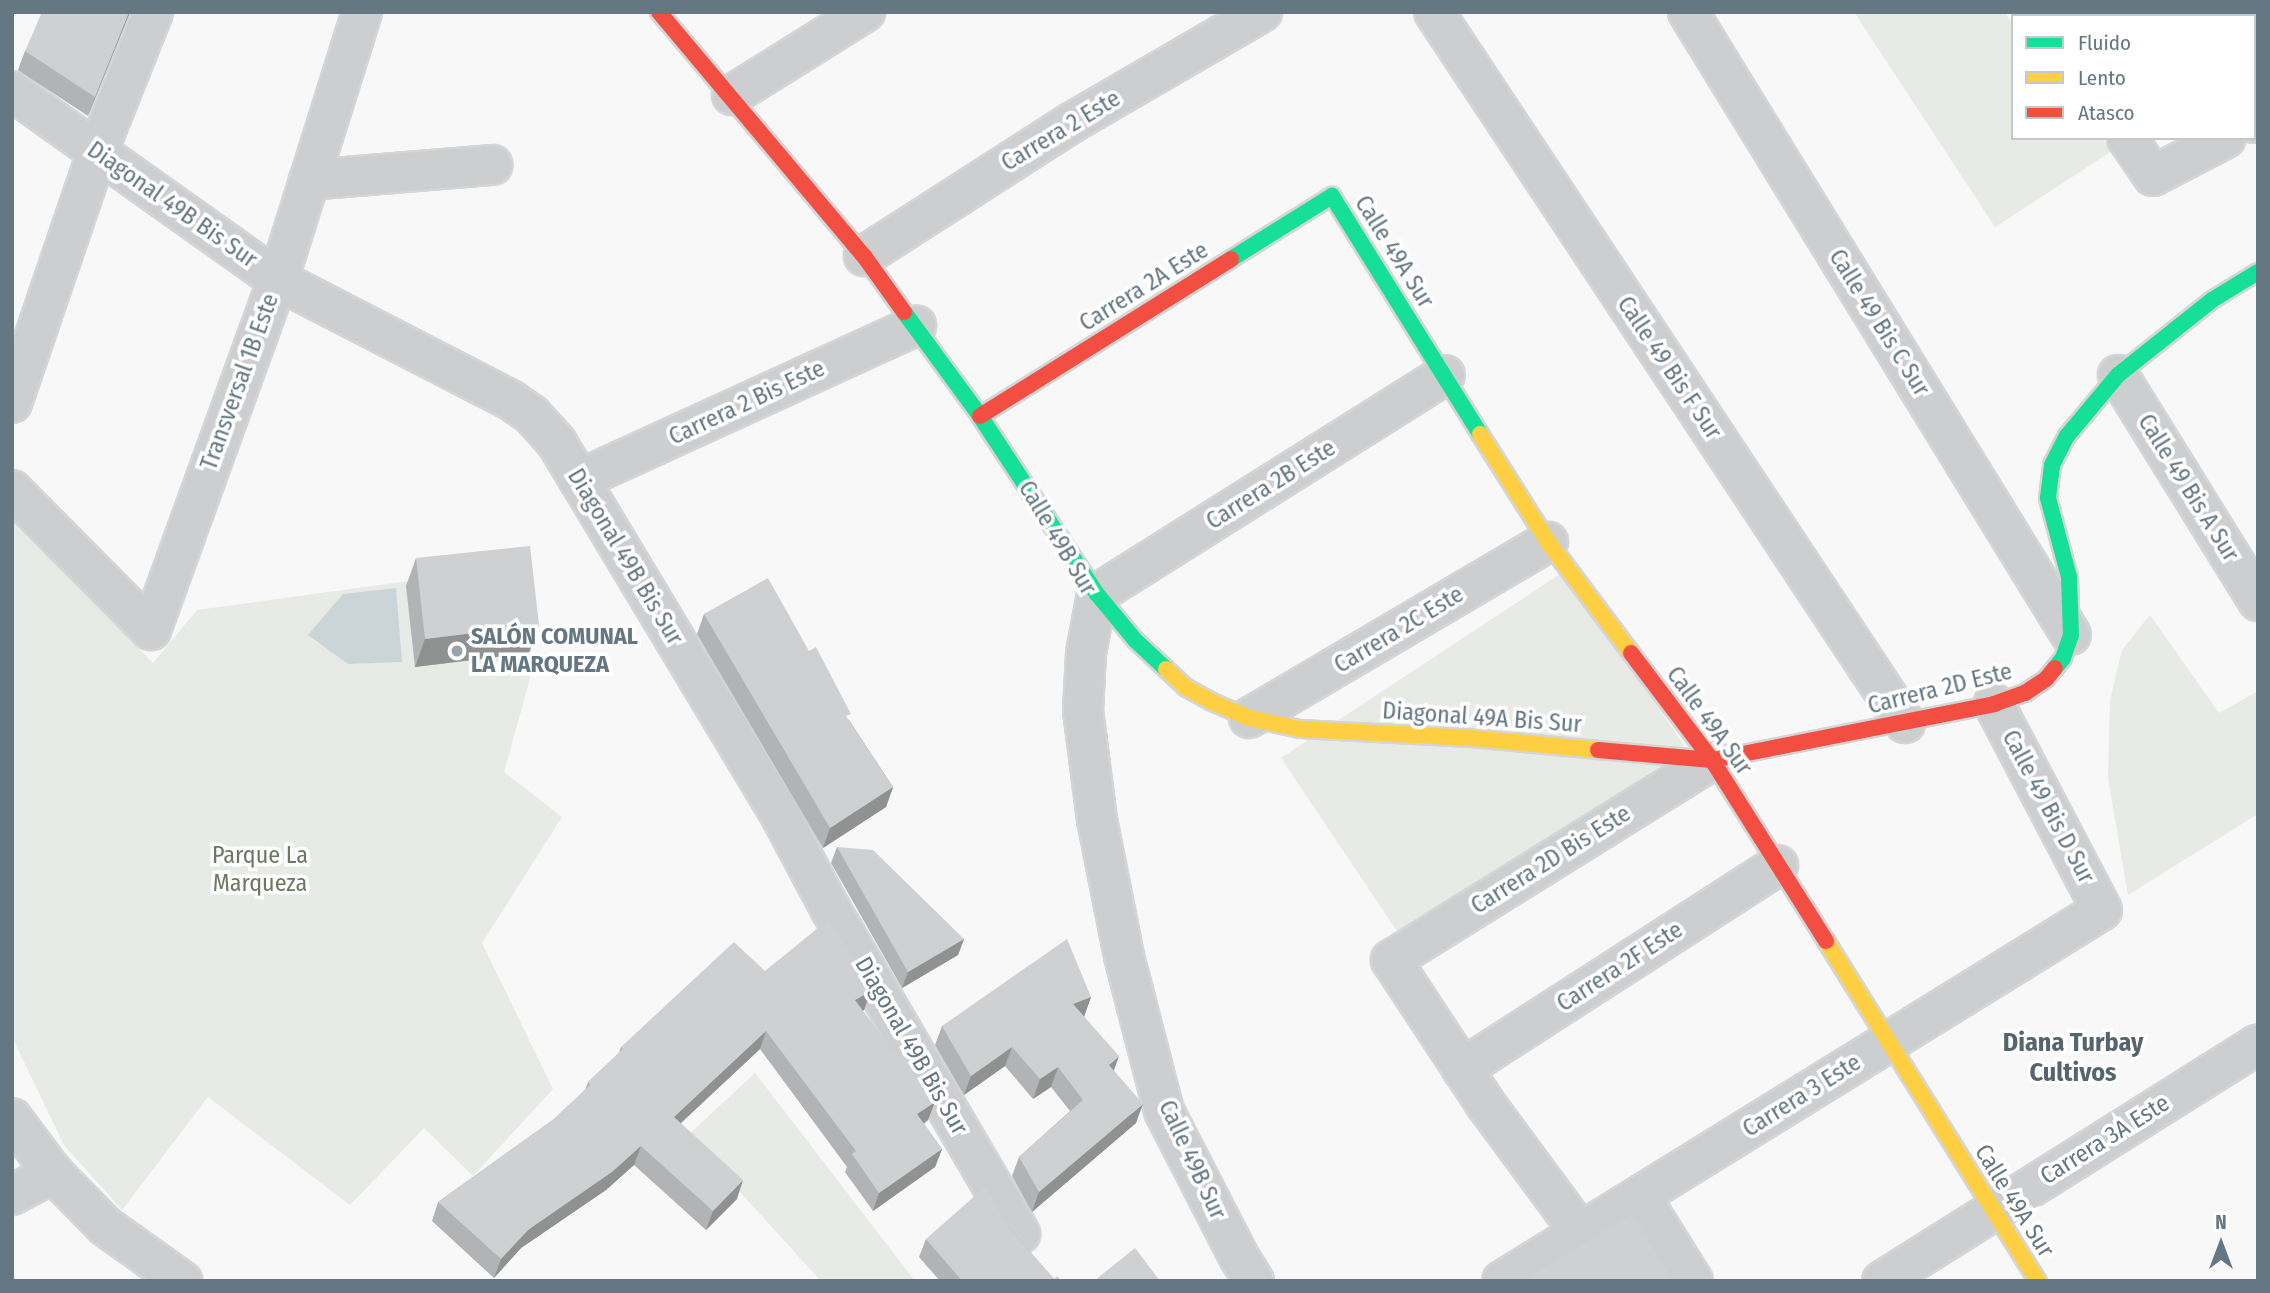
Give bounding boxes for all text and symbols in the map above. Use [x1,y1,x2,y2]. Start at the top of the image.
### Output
legend [2011,14,2256,140]
text: Fluido [2078,30,2131,56]
text: Lento [2078,65,2126,91]
street label: Carrera 2 Este [996,84,1126,178]
text: Atasco [2078,100,2135,126]
street label: Diagonal 49B Bis Sur [82,136,262,274]
street label: Calle 49A Sur [1348,190,1440,314]
street label: Carrera 2A Este [1074,236,1214,338]
street label: Calle 49 Bis C Sur [1822,244,1936,402]
street label: Transversal 1B Este [195,290,285,474]
street label: Calle 49 Bis F Sur [1611,291,1727,445]
street label: Carrera 2 Bis Este [664,354,830,452]
street label: Calle 49 Bis A Sur [2131,409,2245,567]
street label: Carrera 2B Este [1201,434,1341,536]
street label: Diagonal 49B Bis Sur [561,464,689,650]
street label: Calle 49B Sur [1012,476,1102,600]
street label: Carrera 2C Este [1329,580,1469,680]
place label: SALÓN COMUNAL LA MARQUEZA [471,623,638,679]
marker: SALÓN COMUNAL LA MARQUEZA [449,643,465,659]
street label: Carrera 2D Este [1865,657,2015,721]
street label: Calle 49A Sur [1660,661,1758,781]
street label: Diagonal 49A Bis Sur [1381,697,1583,739]
street label: Calle 49 Bis D Sur [1996,725,2100,889]
street label: Carrera 2D Bis Este [1466,799,1636,921]
park label: Parque La Marqueza [212,842,308,898]
street label: Carrera 2F Este [1552,916,1688,1018]
street label: Diagonal 49B Bis Sur [848,952,974,1140]
district label: Diana Turbay Cultivos [2003,1027,2143,1088]
street label: Carrera 3 Este [1738,1048,1866,1144]
street label: Carrera 3A Este [2035,1089,2175,1191]
street label: Calle 49B Sur [1152,1096,1232,1224]
street label: Calle 49A Sur [1968,1139,2060,1263]
north arrow [2186,1209,2256,1279]
text: N [2215,1211,2227,1234]

